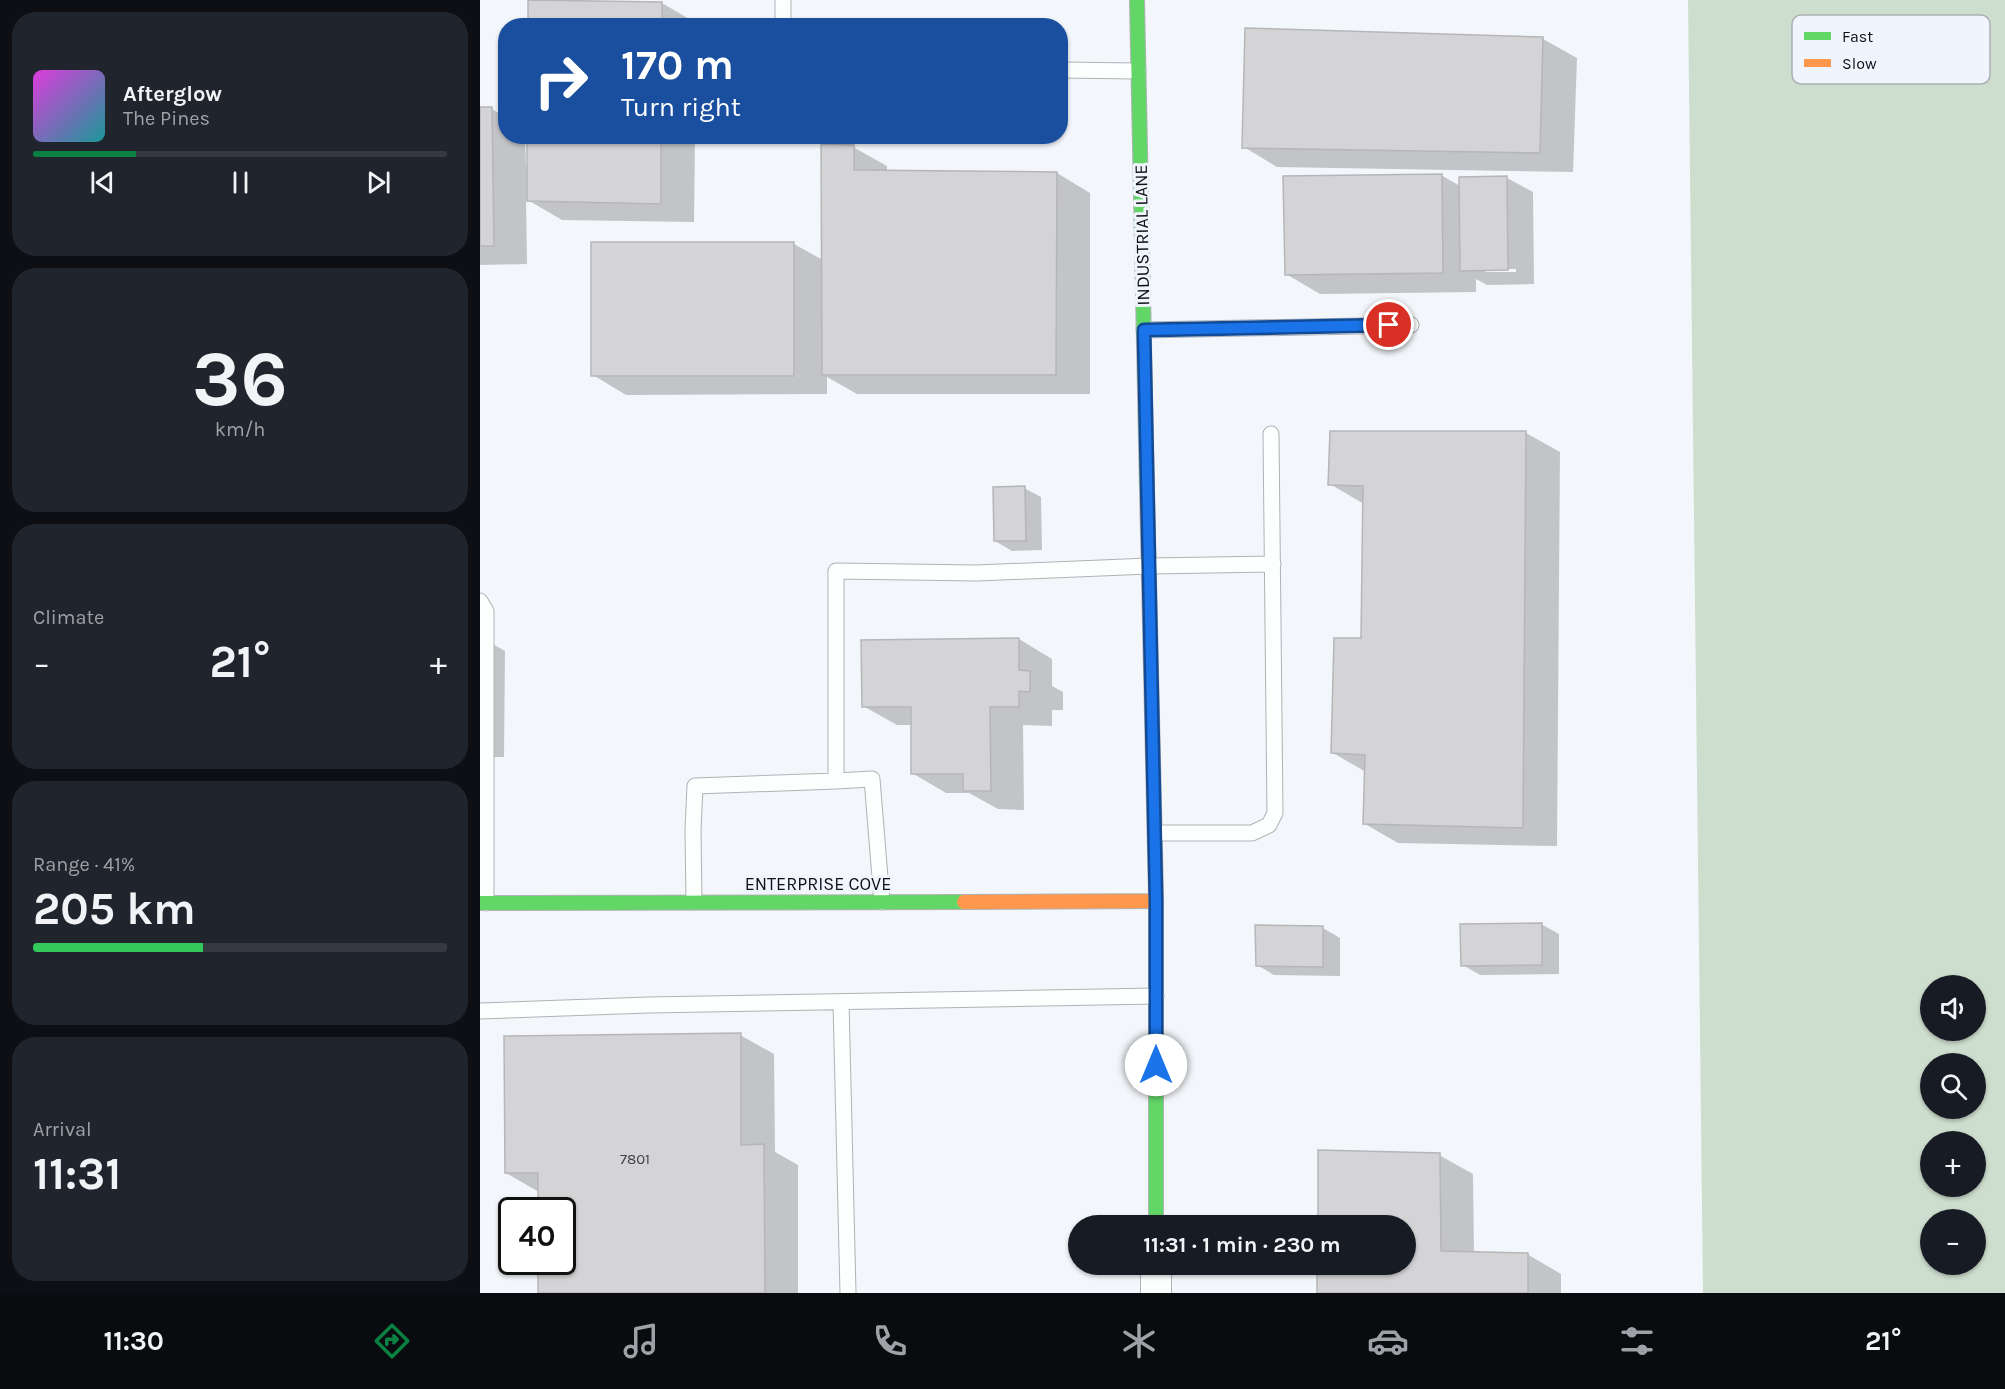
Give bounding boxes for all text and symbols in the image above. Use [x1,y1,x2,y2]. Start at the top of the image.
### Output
legend [1792,15,1990,84]
text: Fast [1842,27,1873,46]
text: 170 m [621,40,734,90]
icon: right [522,42,600,120]
text: Slow [1842,54,1877,73]
text: Afterglow [123,81,222,107]
text: Turn right [621,91,741,123]
text: The Pines [123,107,210,130]
street label: INDUSTRIAL LANE [1130,164,1154,306]
icon: previous [86,166,119,199]
icon: pause [224,166,257,199]
icon: next [362,166,395,199]
pin [1363,299,1414,350]
icon: arrive [1372,308,1405,341]
text: 36 [192,333,288,425]
text: km/h [215,418,265,441]
text: Climate [33,606,104,629]
text: 21° [210,636,270,688]
text: − [33,644,50,682]
text: + [430,644,447,682]
text: Range · 41% [33,853,135,876]
street label: ENTERPRISE COVE [745,873,891,895]
text: 205 km [33,883,196,935]
map controls [1920,975,1986,1275]
button: sound [1920,975,1986,1041]
position arrow [1124,1033,1188,1097]
button: search [1920,1053,1986,1119]
text: Arrival [33,1118,92,1141]
button: + [1920,1131,1986,1197]
text: 11:31 [33,1148,121,1200]
house number: 7801 [620,1150,650,1168]
speed limit sign: 40 [498,1197,576,1275]
button: − [1920,1209,1986,1275]
text: 11:31 · 1 min · 230 m [1143,1232,1341,1258]
icon: directions [371,1320,413,1362]
icon: music [620,1320,662,1362]
icon: phone [869,1320,911,1362]
icon: climate [1118,1320,1160,1362]
icon: car [1367,1320,1409,1362]
icon: filters [1616,1320,1658,1362]
text: 11:30 [104,1325,164,1357]
text: 21° [1865,1325,1901,1357]

